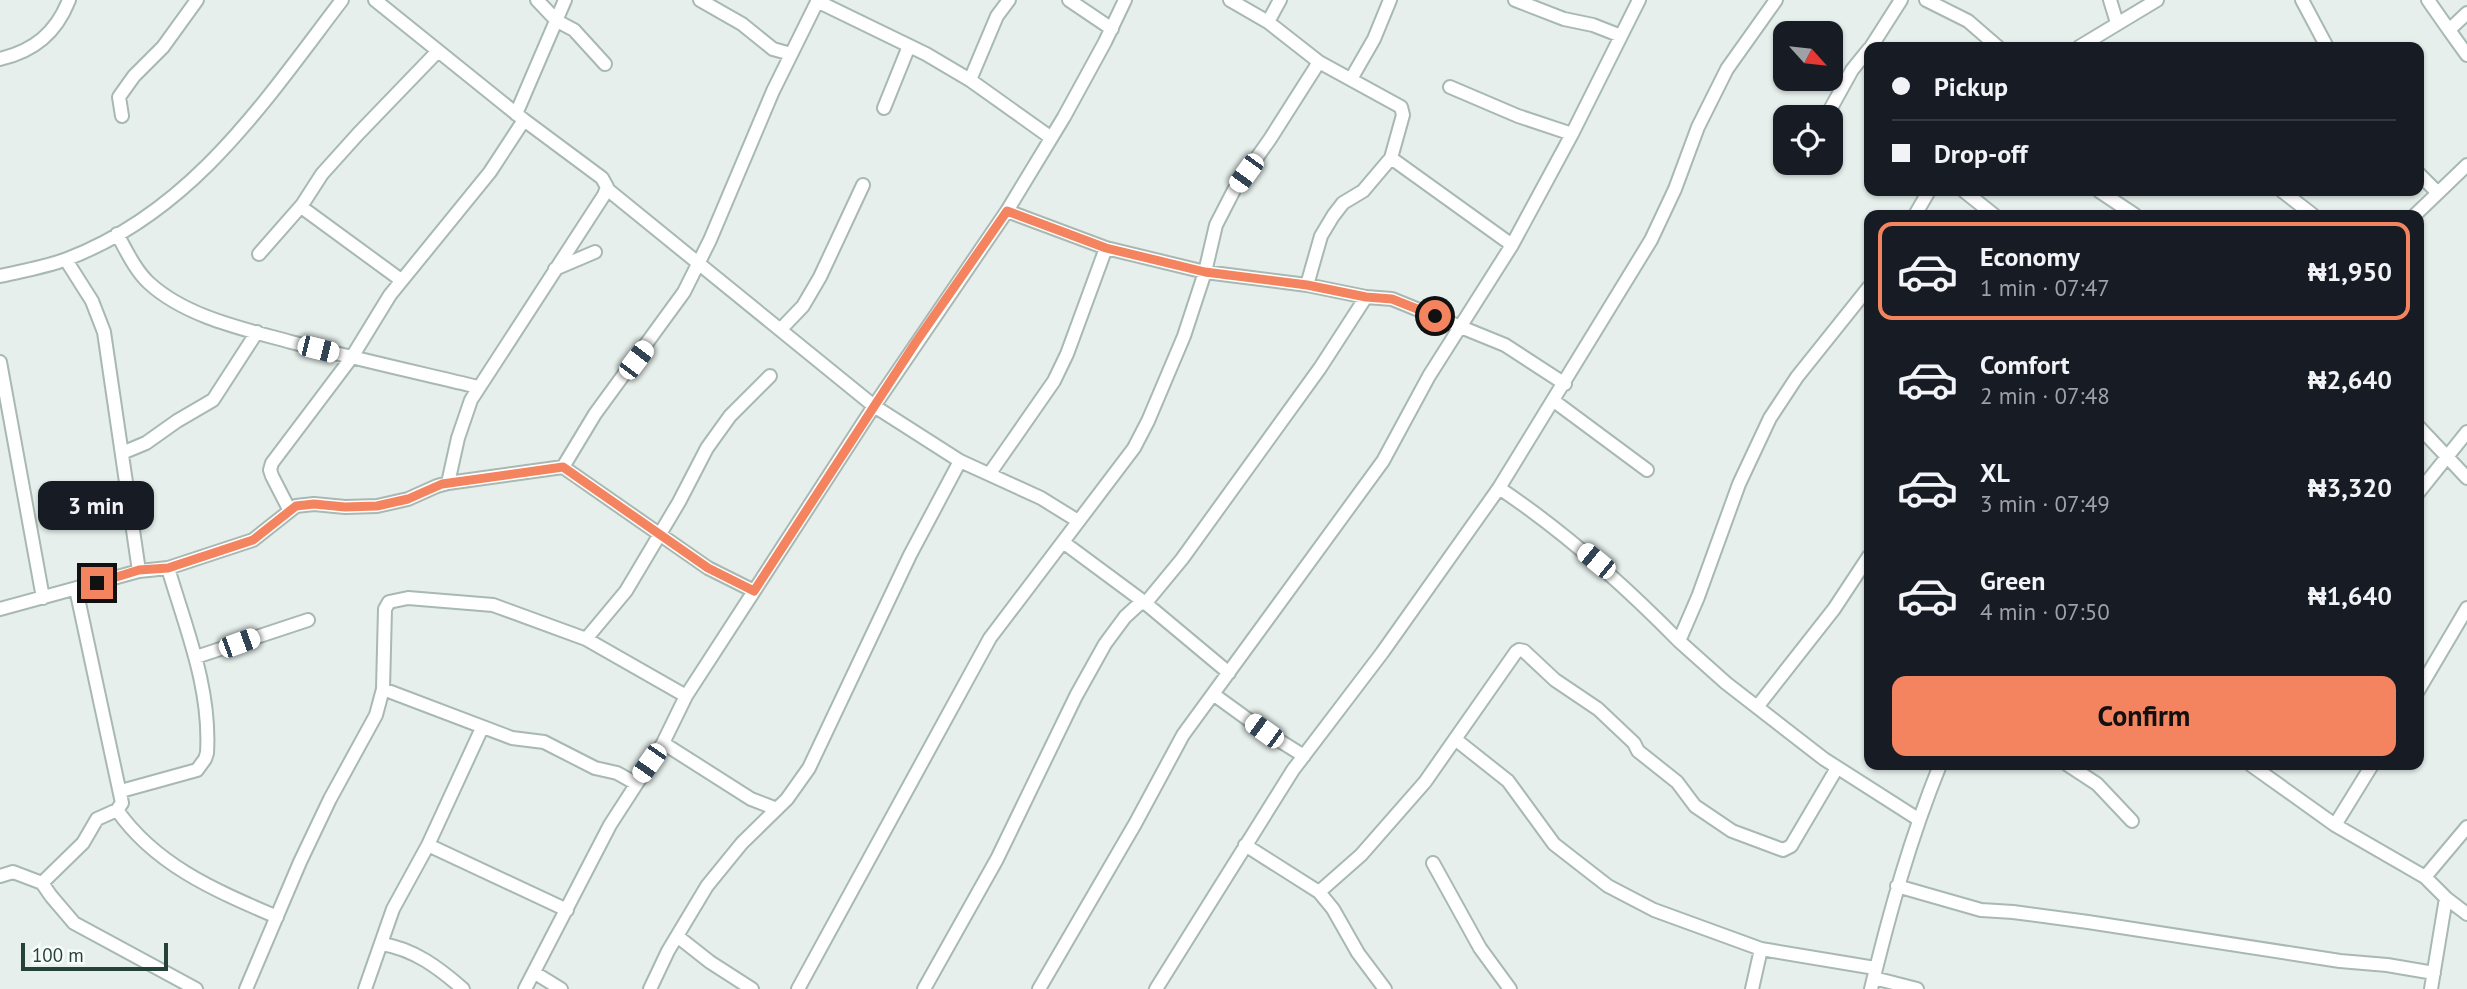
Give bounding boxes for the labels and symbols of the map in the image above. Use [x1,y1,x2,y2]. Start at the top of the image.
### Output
north arrow [1773,21,1843,91]
car [1226,150,1267,196]
route start [1419,300,1451,332]
car [296,334,341,364]
car [615,337,658,383]
callout: 3 min [39,482,155,530]
car [1574,540,1619,582]
route end [81,567,113,599]
car [216,626,263,660]
car [1241,710,1288,752]
car [629,740,670,786]
scale bar [21,940,168,972]

